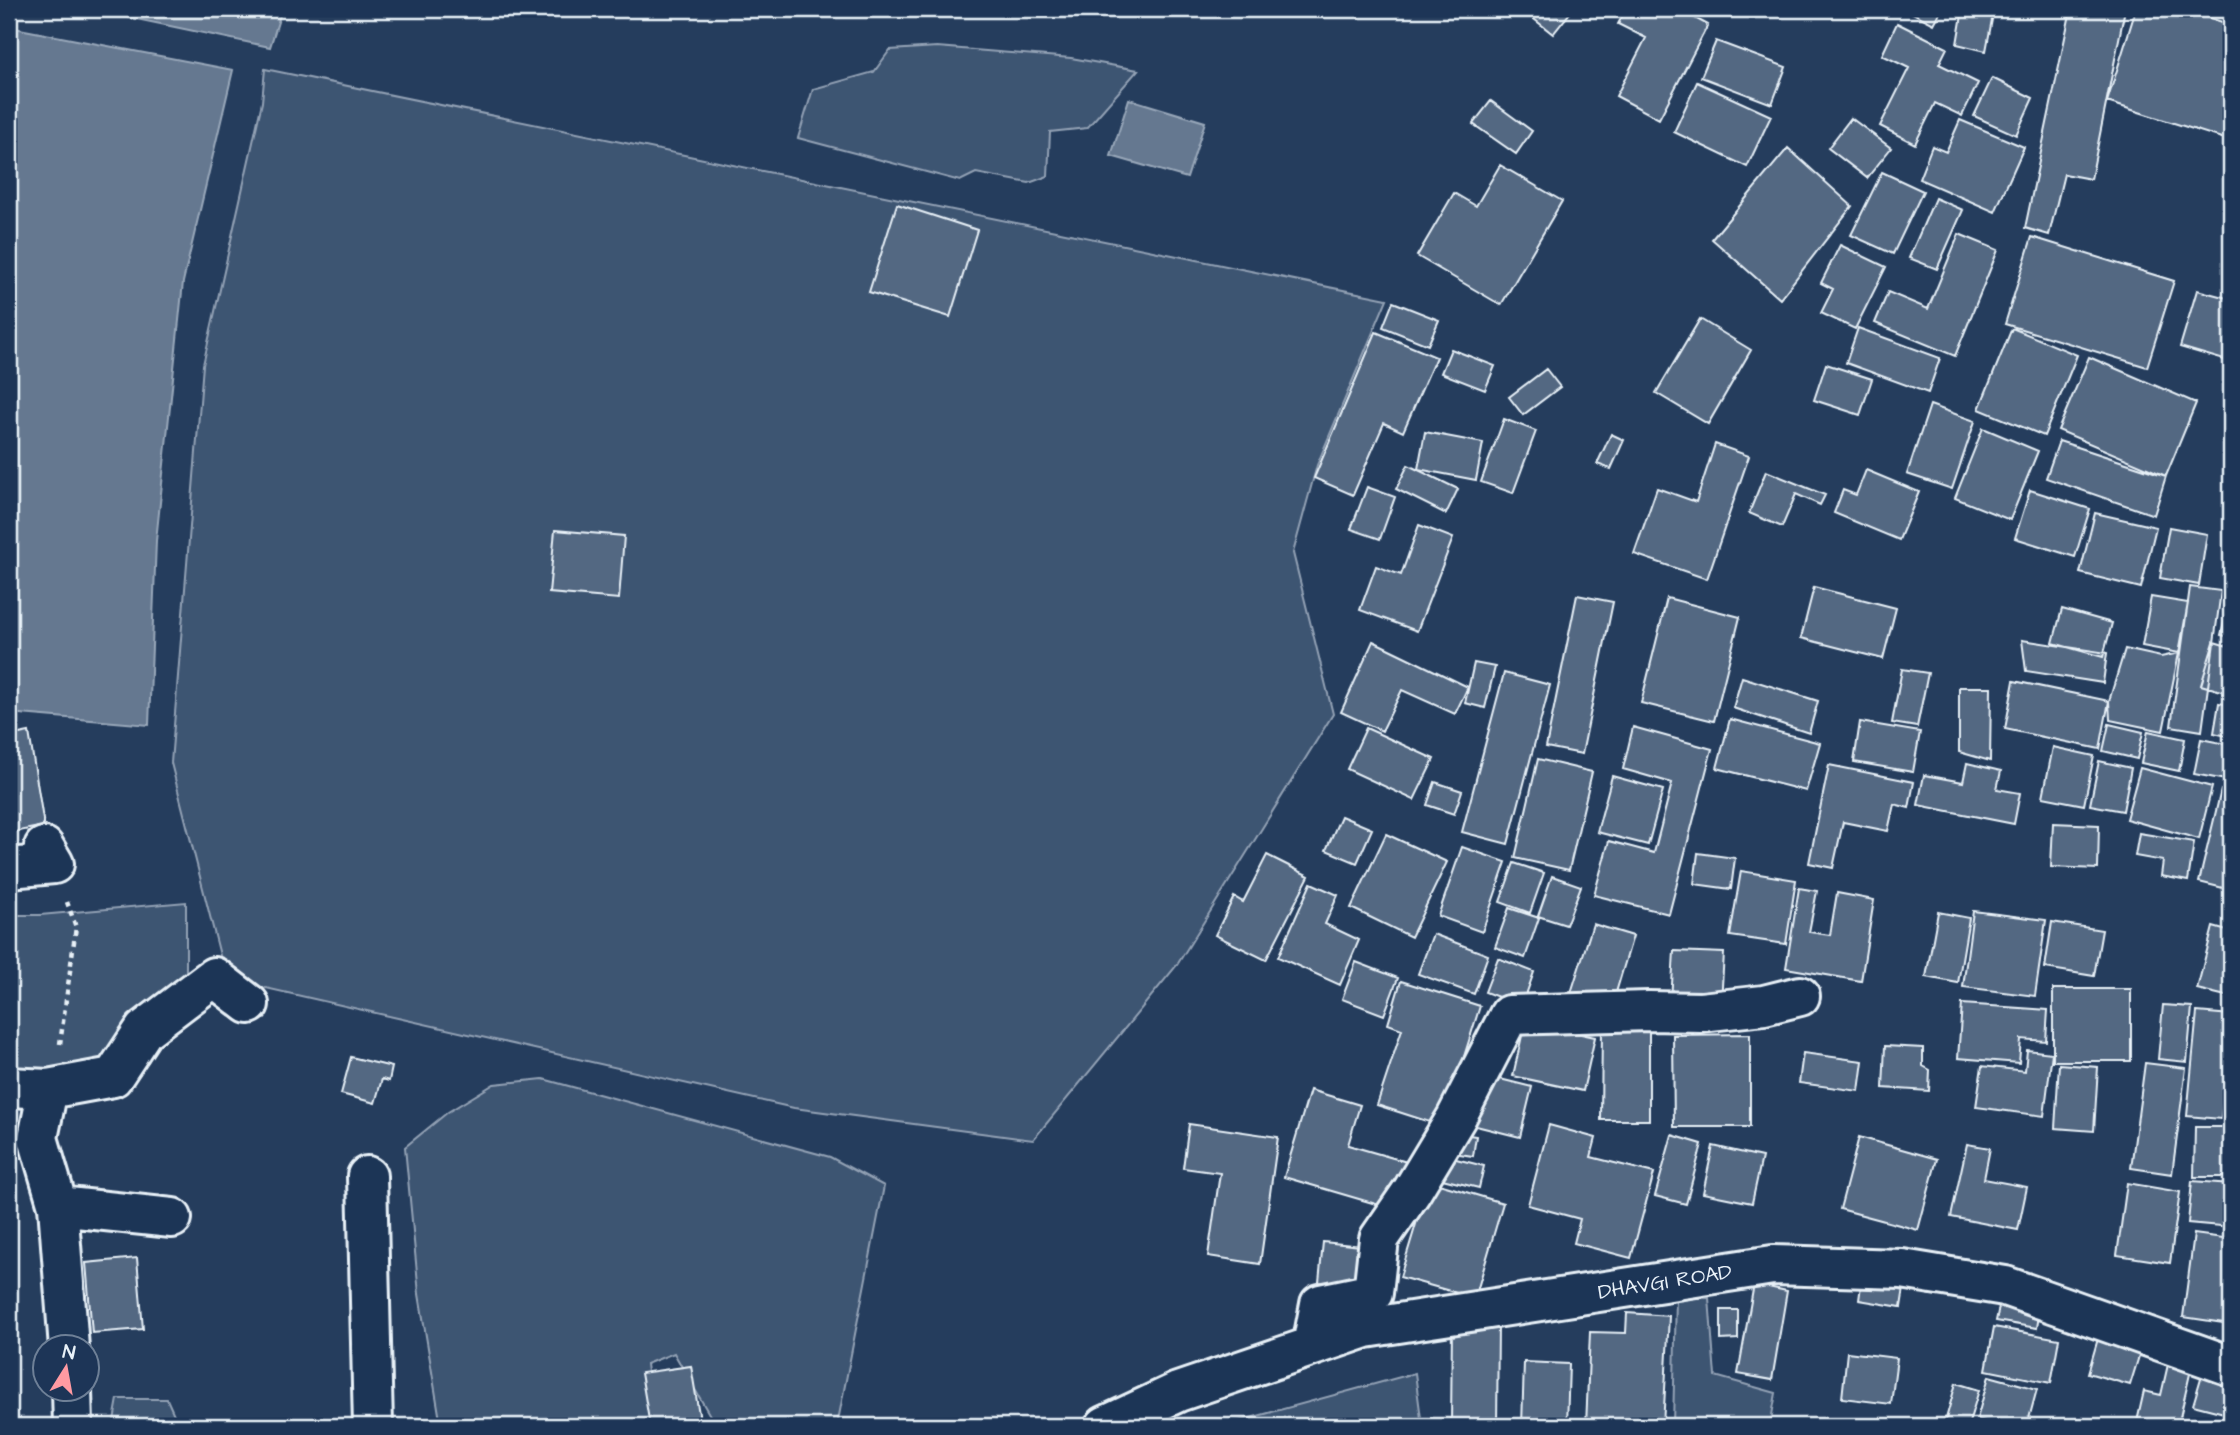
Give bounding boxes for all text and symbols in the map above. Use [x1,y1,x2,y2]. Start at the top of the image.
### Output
street label: DHAVGI ROAD [1596,1257,1734,1307]
north arrow [32,1334,102,1404]
text: N [61,1338,77,1367]

